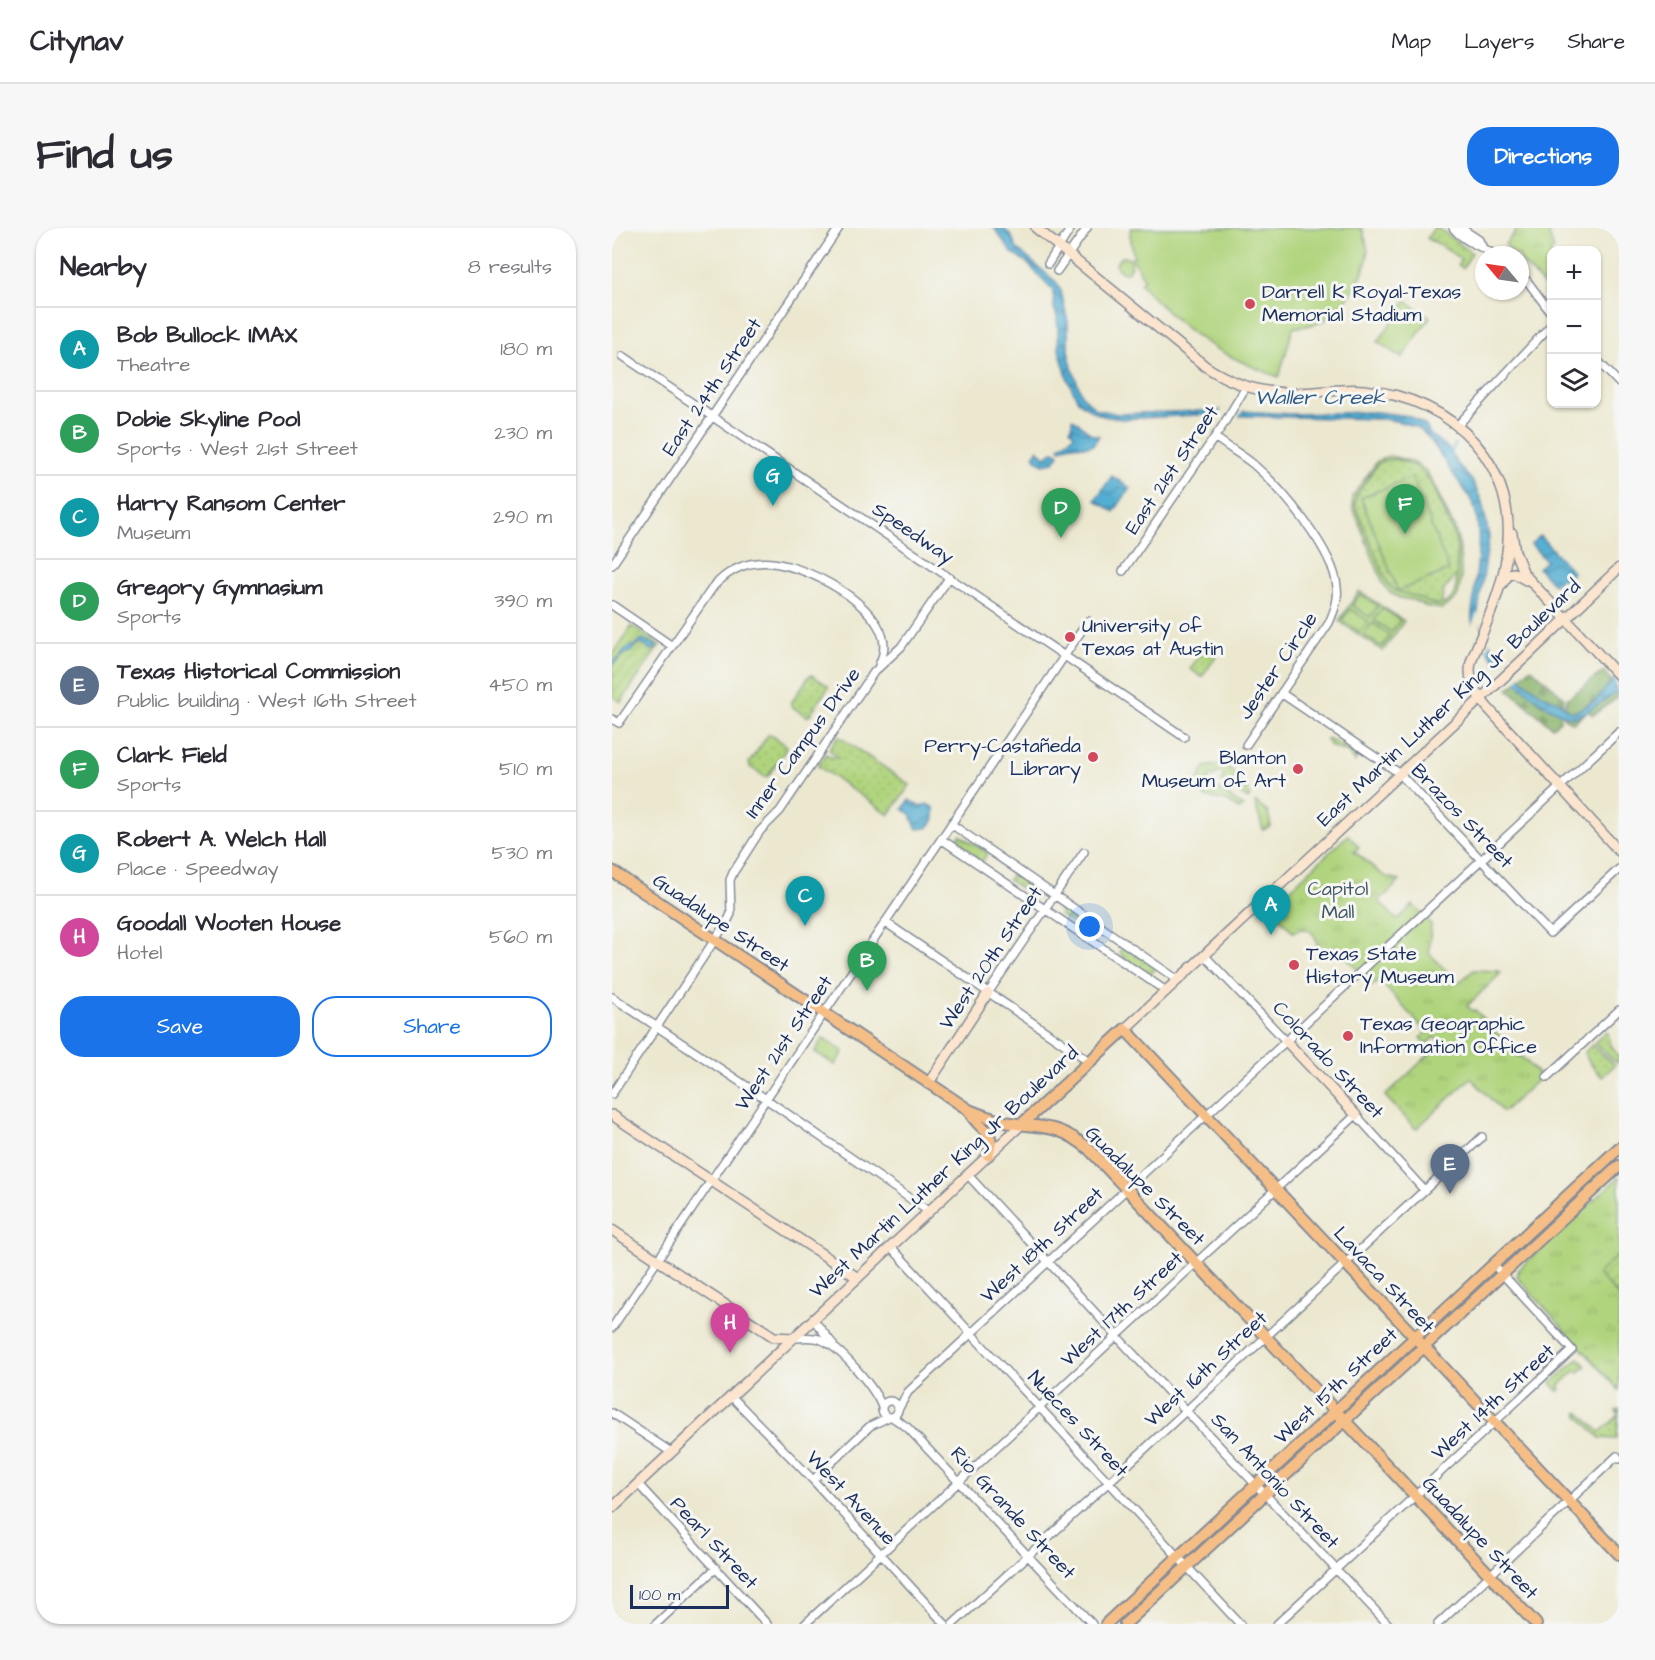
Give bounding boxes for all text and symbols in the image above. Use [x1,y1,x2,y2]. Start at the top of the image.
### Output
text: Citynav [30,22,124,61]
text: Map [1391,27,1431,56]
text: Layers [1464,27,1534,56]
text: Share [1567,27,1625,56]
text: Find us [36,127,173,185]
button: Directions [1467,127,1619,186]
north arrow [1475,246,1529,300]
map controls [1547,246,1601,408]
button: + [1547,246,1601,300]
text: Nearby [60,249,147,285]
text: 8 results [468,253,552,281]
place label: Darrell K Royal-Texas Memorial Stadium [1262,278,1461,329]
marker: Darrell K Royal-Texas Memorial Stadium [1243,297,1257,311]
button: − [1547,300,1601,354]
street label: East 24th Street [655,312,769,462]
text: Bob Bullock IMAX [117,320,297,351]
text: A [73,335,86,363]
text: 180 m [500,335,552,363]
text: Theatre [117,351,190,379]
button: layers [1547,354,1601,408]
water label: Waller Creek [1255,383,1386,412]
street label: East 21st Street [1118,400,1226,540]
text: Dobie Skyline Pool [117,404,301,435]
text: B [72,419,87,447]
text: 230 m [494,419,552,447]
text: Sports · West 21st Street [117,435,358,463]
pin: G [754,456,792,506]
pin: F [1386,484,1424,534]
text: Harry Ransom Center [117,488,345,519]
pin: D [1042,488,1080,538]
street label: Speedway [866,495,959,572]
text: C [72,503,87,531]
text: 290 m [493,503,552,531]
text: Museum [117,519,190,547]
text: Gregory Gymnasium [117,572,322,603]
street label: East Martin Luther King Jr Boulevard [1311,573,1588,834]
text: D [73,587,86,615]
text: 390 m [494,587,552,615]
text: Sports [117,603,181,631]
street label: Jester Circle [1232,607,1324,725]
place label: University of Texas at Austin [1082,612,1223,663]
marker: University of Texas at Austin [1063,630,1077,644]
text: Texas Historical Commission [117,656,400,687]
street label: Inner Campus Drive [739,662,867,824]
text: E [74,671,85,699]
text: 450 m [488,671,552,699]
text: Public building · West 16th Street [117,687,417,715]
place label: Perry-Castañeda Library [924,732,1081,784]
text: Clark Field [117,740,227,771]
place label: Blanton Museum of Art [1142,744,1286,795]
marker: Perry-Castañeda Library [1086,750,1100,764]
text: F [73,755,86,783]
text: 510 m [499,755,552,783]
street label: Brazos Street [1405,757,1519,875]
marker: Blanton Museum of Art [1291,762,1305,776]
text: Sports [117,771,181,799]
text: Robert A. Welch Hall [117,824,326,855]
text: G [73,839,86,867]
text: 530 m [491,839,552,867]
text: Place · Speedway [117,855,279,883]
street label: Guadalupe Street [647,867,795,979]
park label: Capitol Mall [1308,875,1368,926]
pin: C [786,876,824,926]
street label: West 20th Street [933,881,1049,1035]
pin: A [1252,886,1290,935]
text: Goodall Wooten House [117,908,341,939]
your location [1075,912,1104,941]
text: H [73,923,86,951]
text: 560 m [489,923,552,951]
text: Hotel [117,939,162,967]
place label: Texas State History Museum [1306,940,1454,992]
pin: B [848,942,886,991]
marker: Texas State History Museum [1287,958,1301,972]
street label: West 21st Street [728,970,840,1116]
street label: Colorado Street [1266,995,1390,1125]
button: Save [60,996,300,1057]
button: Share [312,996,552,1057]
place label: Texas Geographic Information Office [1360,1010,1537,1061]
marker: Texas Geographic Information Office [1341,1029,1355,1043]
street label: West Martin Luther King Jr Boulevard [803,1039,1086,1305]
street label: Guadalupe Street [1079,1120,1211,1252]
pin: E [1430,1144,1470,1194]
street label: West 18th Street [974,1181,1110,1309]
street label: Lavaca Street [1327,1220,1441,1340]
street label: West 17th Street [1055,1245,1189,1373]
pin: H [710,1304,750,1353]
street label: West 16th Street [1138,1305,1274,1433]
street label: West 15th Street [1268,1321,1404,1451]
street label: West 14th Street [1425,1337,1561,1467]
street label: Nueces Street [1021,1364,1135,1484]
street label: San Antonio Street [1204,1407,1346,1555]
street label: Rio Grande Street [944,1440,1082,1586]
street label: West Avenue [800,1444,903,1552]
street label: Guadalupe Street [1415,1470,1545,1606]
street label: Pearl Street [664,1490,764,1596]
scale bar [630,1582,729,1610]
text: 100 m [639,1584,680,1606]

